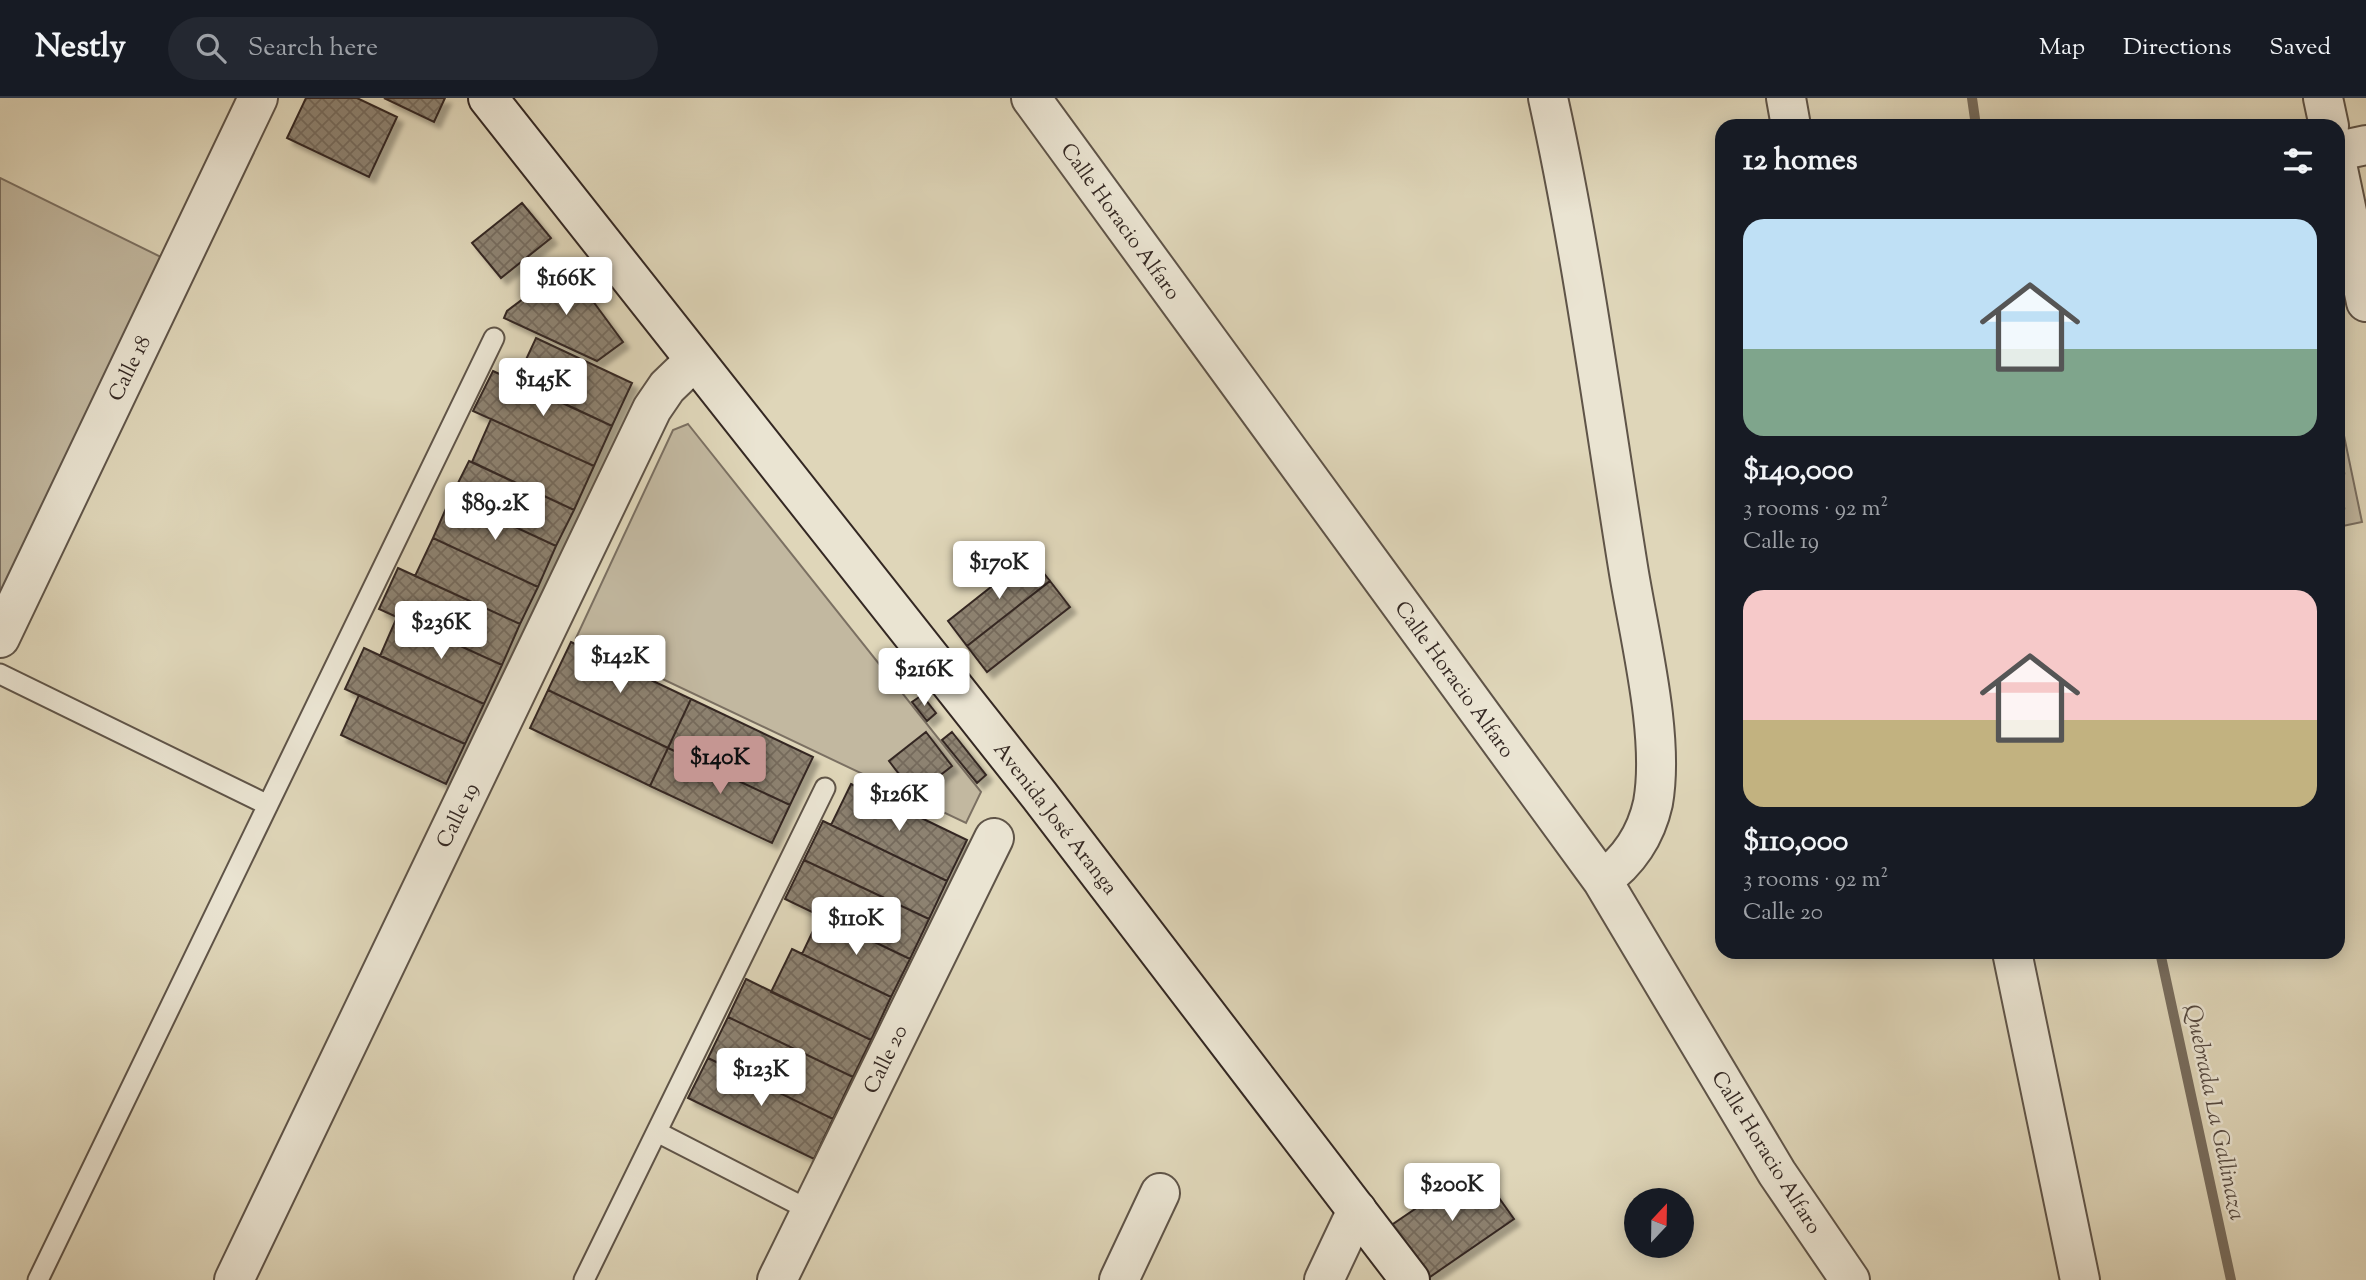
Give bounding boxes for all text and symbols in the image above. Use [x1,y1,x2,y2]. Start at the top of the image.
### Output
search box [168,17,658,80]
text: Nestly [35,24,126,72]
icon: search [192,29,230,67]
text: Search here [248,30,378,67]
text: Map [2039,31,2085,65]
text: Directions [2123,31,2231,65]
text: Saved [2269,31,2331,65]
street label: Calle Horacio Alfaro [1052,137,1187,307]
text: 12 homes [1743,140,1858,183]
icon: filters [2279,142,2317,180]
pin: $166K [517,258,615,317]
text: $166K [536,263,596,296]
icon: home [1967,264,2093,390]
street label: Calle 18 [102,331,160,407]
pin: $145K [494,358,592,418]
text: $145K [515,364,571,397]
text: $140,000 [1743,450,1853,493]
pin: $89.2K [438,482,552,542]
text: $89.2K [461,488,529,521]
text: 3 rooms · 92 m² [1743,493,1888,526]
text: Calle 19 [1743,526,1819,559]
pin: $170K [950,542,1048,601]
text: $170K [969,547,1029,580]
street label: Calle Horacio Alfaro [1386,595,1521,765]
pin: $236K [392,602,490,661]
text: $236K [411,607,471,640]
icon: home [1967,635,2093,761]
pin: $142K [571,636,669,695]
text: $142K [590,641,650,674]
pin: $216K [875,648,973,708]
text: $216K [895,654,953,687]
pin: $140K [671,736,769,796]
street label: Avenida José Aranga [985,736,1124,902]
text: $140K [690,742,750,775]
pin: $126K [850,774,948,833]
street label: Calle 19 [430,778,487,854]
text: $126K [870,779,928,812]
text: $110,000 [1743,821,1848,864]
text: 3 rooms · 92 m² [1743,864,1888,897]
text: Calle 20 [1743,897,1823,930]
pin: $110K [807,898,905,957]
text: $110K [828,903,884,936]
water label: Quebrada La Gallinaza [2175,1002,2253,1224]
street label: Calle 20 [857,1020,916,1099]
pin: $123K [712,1048,810,1108]
text: $123K [733,1054,789,1087]
street label: Calle Horacio Alfaro [1703,1066,1828,1241]
pin: $200K [1403,1164,1501,1223]
text: $200K [1420,1169,1484,1202]
north arrow [1624,1188,1694,1258]
map controls [1624,1188,1694,1258]

